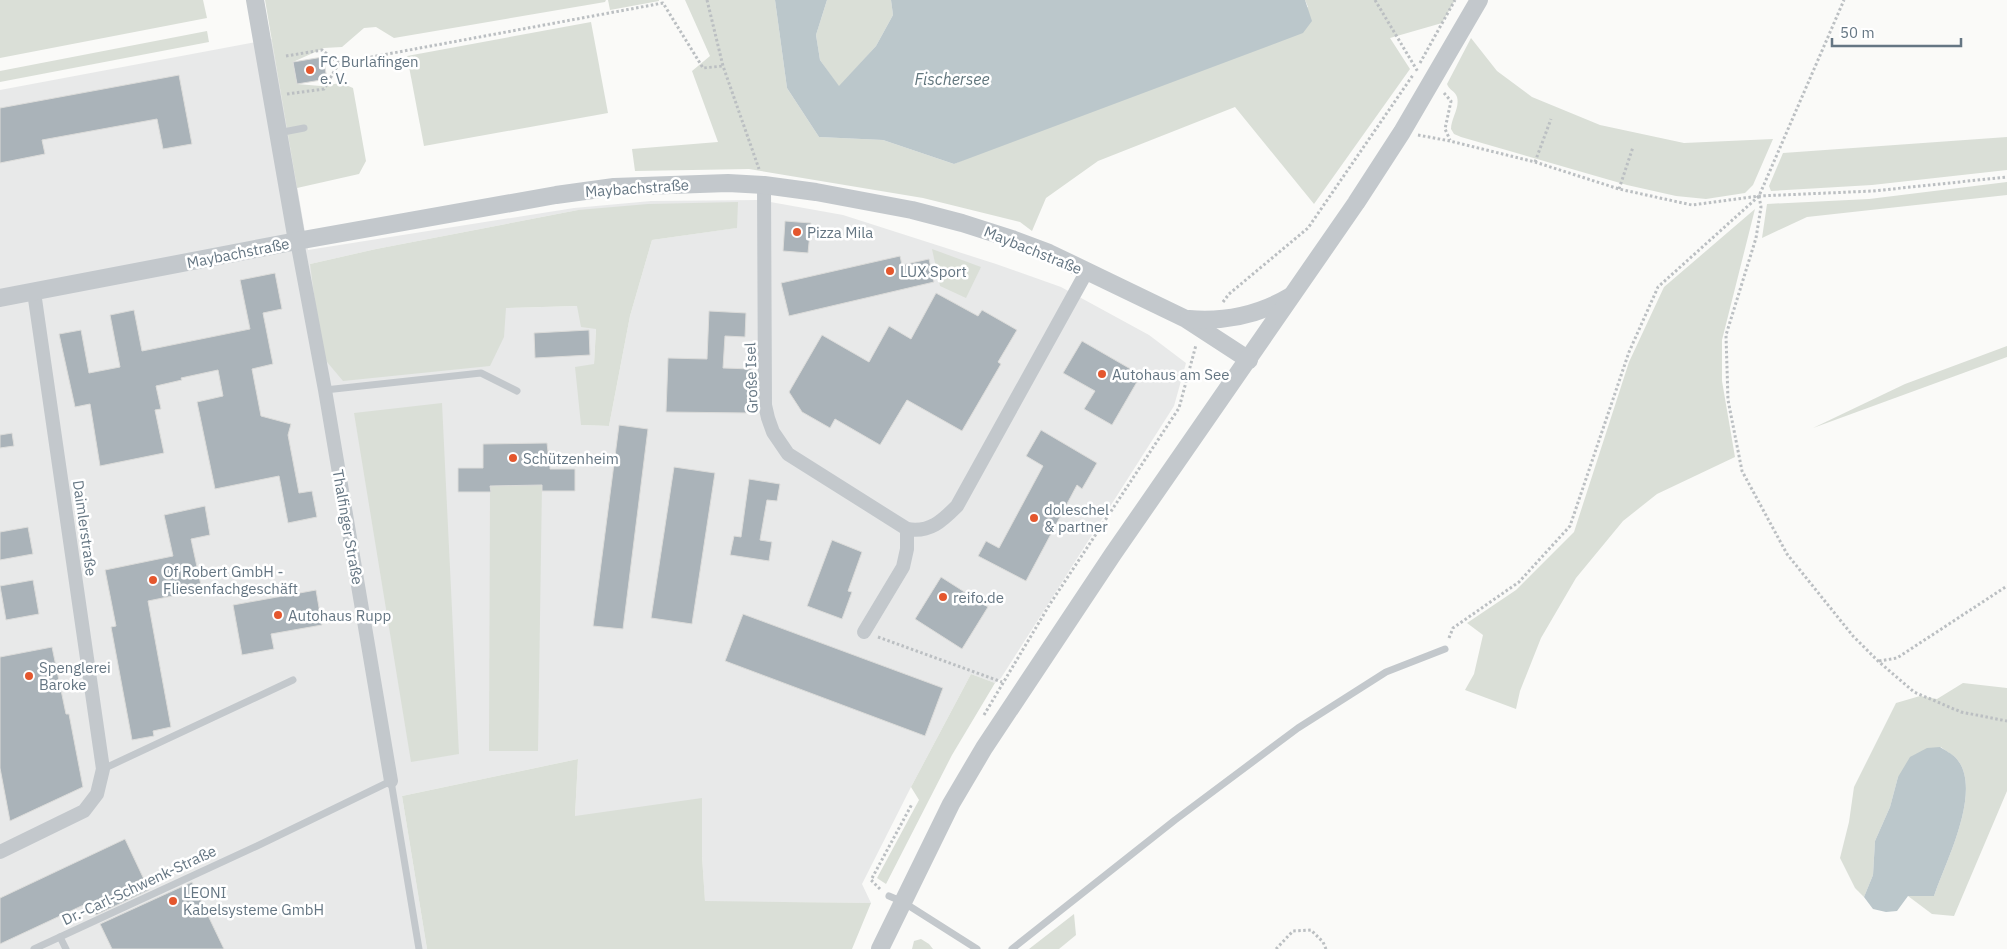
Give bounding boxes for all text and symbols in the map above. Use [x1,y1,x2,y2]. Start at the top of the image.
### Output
scale bar [1832,15,1961,47]
text: 50 m [1840,23,1875,42]
place label: FC Burlafingen e. V. [320,52,419,88]
marker: FC Burlafingen e. V. [304,64,316,76]
water label: Fischersee [914,69,990,89]
street label: Maybachstraße [584,175,690,201]
street label: Maybachstraße [981,222,1085,278]
place label: Pizza Mila [807,223,873,242]
marker: Pizza Mila [791,226,803,238]
street label: Maybachstraße [185,234,291,272]
place label: LUX Sport [900,262,967,281]
marker: LUX Sport [884,265,896,277]
street label: Große Isel [740,342,762,414]
place label: Autohaus am See [1112,365,1229,384]
marker: Autohaus am See [1096,368,1108,380]
place label: Schützenheim [523,449,619,468]
marker: Schützenheim [507,452,519,464]
street label: Thalfinger Straße [329,468,367,586]
street label: Daimlerstraße [69,479,101,577]
place label: doleschel & partner [1044,500,1109,536]
marker: doleschel & partner [1028,512,1040,524]
place label: Of Robert GmbH - Fliesenfachgeschäft [163,562,298,598]
marker: Of Robert GmbH - Fliesenfachgeschäft [147,574,159,586]
place label: reifo.de [953,588,1004,607]
marker: reifo.de [937,591,949,603]
place label: Autohaus Rupp [288,606,391,625]
marker: Autohaus Rupp [272,609,284,621]
place label: Spenglerei Baroke [39,658,111,694]
marker: Spenglerei Baroke [23,670,35,682]
street label: Dr.-Carl-Schwenk-Straße [59,841,219,929]
place label: LEONI Kabelsysteme GmbH [183,883,324,919]
marker: LEONI Kabelsysteme GmbH [167,895,179,907]

